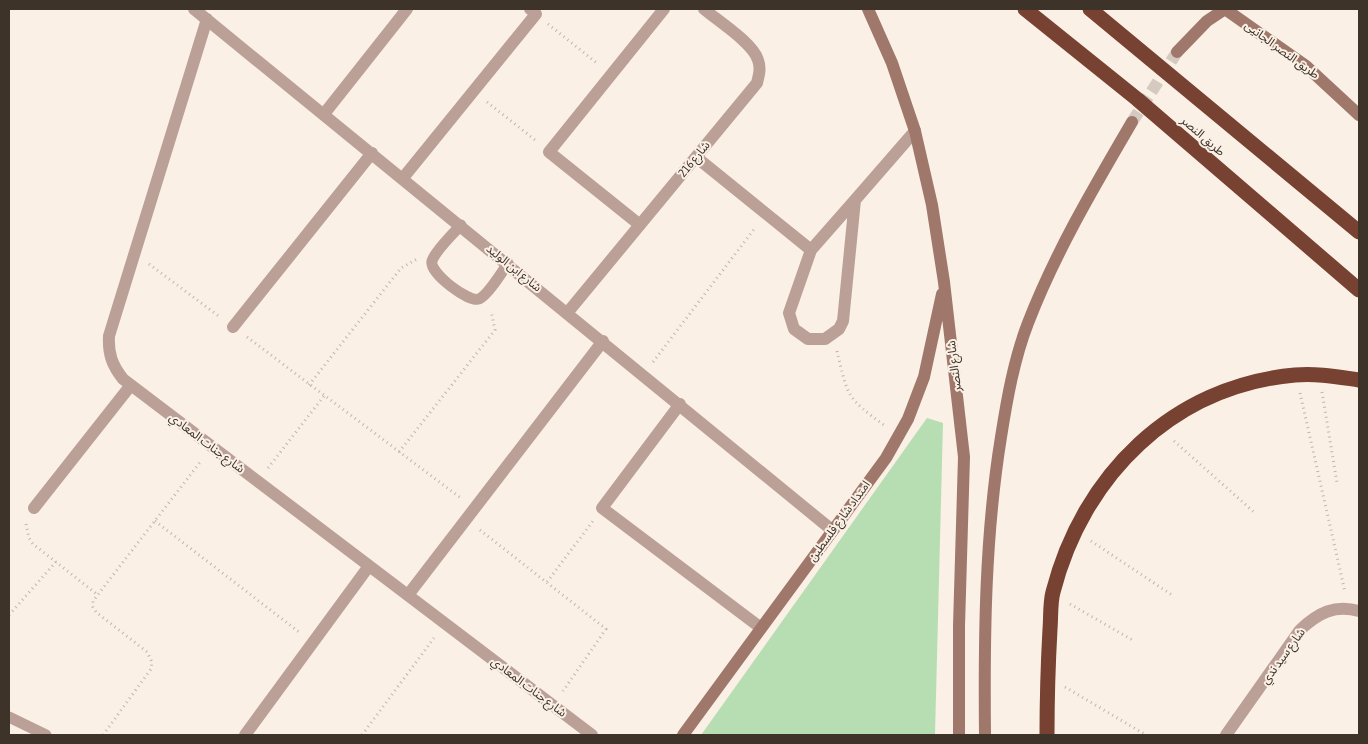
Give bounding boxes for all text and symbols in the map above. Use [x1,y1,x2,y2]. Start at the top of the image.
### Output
street label: طريق النصر الجانيى [1241,18,1322,83]
street label: طريق النصر [1177,112,1228,160]
street label: شارع 216 [675,138,714,181]
street label: شارع ابن الوليد [482,241,544,296]
street label: شارع النصر [944,339,966,393]
street label: شارع جنات المعادي [165,410,247,478]
street label: امتداد شارع فلسطين [805,478,875,565]
street label: شارع سيد ندي [1258,625,1310,688]
street label: شارع جنات المعادي [487,654,569,722]

